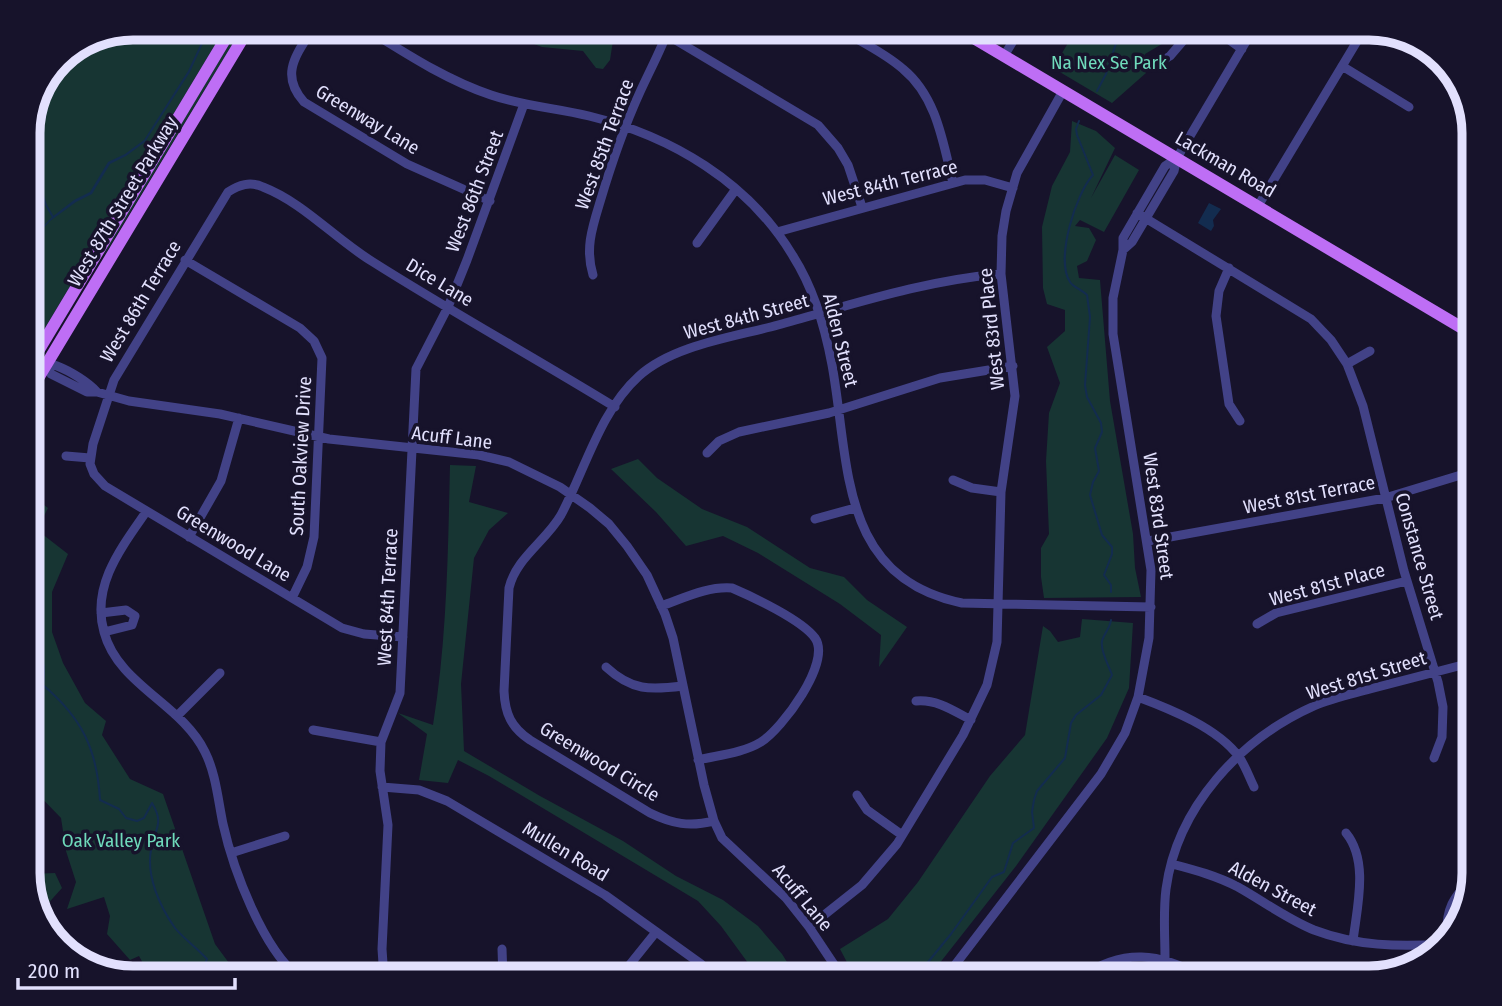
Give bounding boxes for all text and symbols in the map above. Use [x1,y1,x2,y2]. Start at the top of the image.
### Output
park label: Na Nex Se Park [1051,51,1167,74]
street label: West 85th Terrace [570,76,639,213]
street label: Greenway Lane [312,79,424,159]
street label: West 87th Street Parkway [62,112,183,291]
street label: West 86th Street [441,126,509,255]
street label: Lackman Road [1171,126,1280,202]
street label: West 84th Terrace [820,155,960,210]
street label: West 86th Terrace [95,236,186,366]
street label: Dice Lane [402,253,478,311]
street label: West 83rd Place [974,267,1009,391]
street label: West 84th Street [681,289,812,344]
street label: Alden Street [818,291,863,390]
street label: South Oakview Drive [285,376,316,536]
street label: Acuff Lane [410,421,494,454]
street label: West 83rd Street [1138,451,1179,582]
street label: West 81st Terrace [1241,470,1377,519]
street label: Constance Street [1390,490,1449,623]
street label: Greenwood Lane [172,500,295,587]
street label: West 84th Terrace [372,528,403,666]
street label: West 81st Place [1267,558,1387,611]
street label: West 81st Street [1303,646,1430,705]
street label: Greenwood Circle [536,717,664,806]
street label: Mullen Road [518,817,613,886]
park label: Oak Valley Park [62,829,180,852]
street label: Alden Street [1225,856,1321,921]
street label: Acuff Lane [768,859,837,936]
scale bar [18,946,234,990]
text: 200 m [28,958,80,984]

